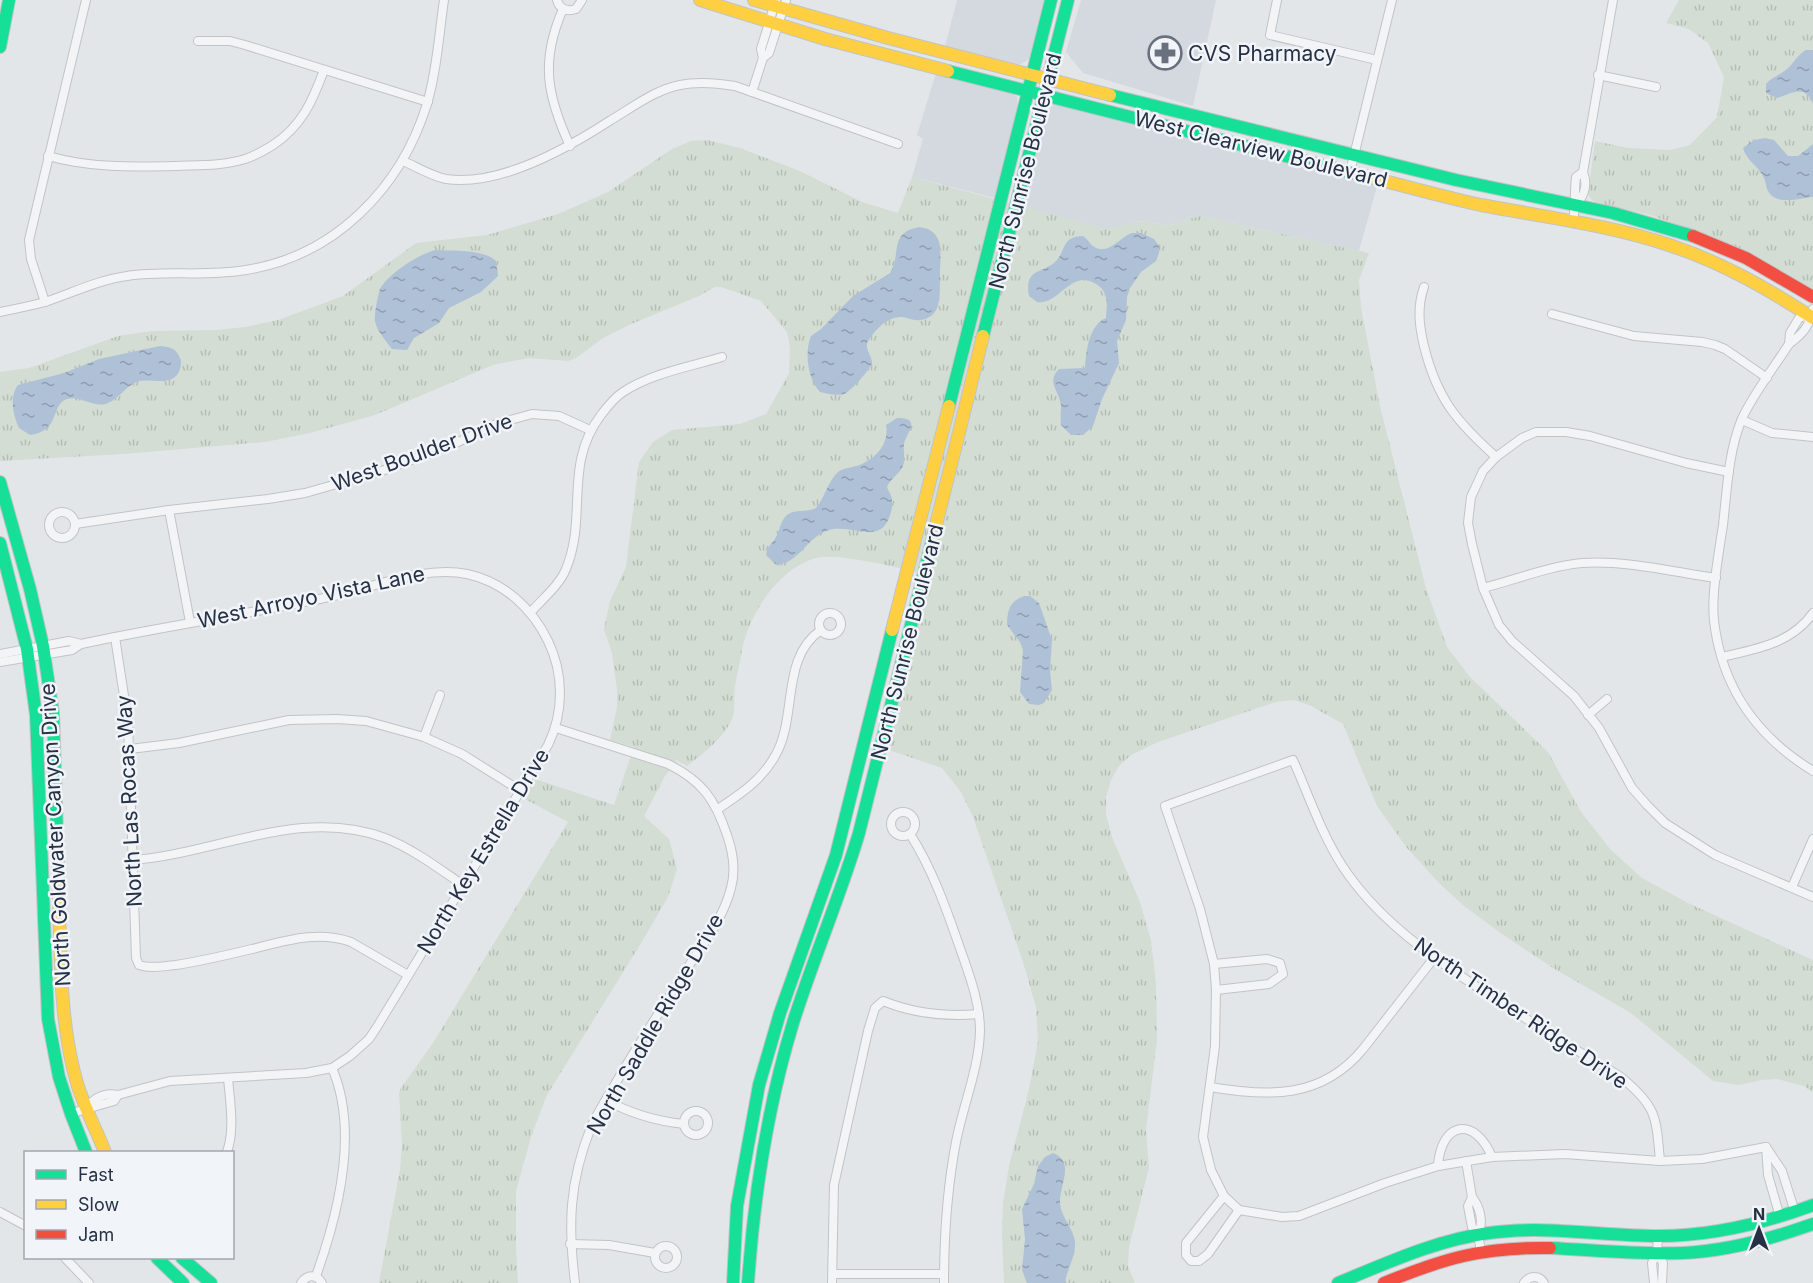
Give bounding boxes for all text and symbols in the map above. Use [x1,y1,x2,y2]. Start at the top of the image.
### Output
pharmacy icon: CVS Pharmacy [1147,35,1183,71]
place label: CVS Pharmacy [1188,41,1337,66]
street label: North Sunrise Boulevard [984,50,1066,292]
street label: West Clearview Boulevard [1132,105,1390,193]
street label: West Boulder Drive [328,408,516,496]
street label: North Sunrise Boulevard [866,521,948,763]
street label: West Arroyo Vista Lane [195,561,427,633]
street label: North Goldwater Canyon Drive [35,683,75,987]
street label: North Las Rocas Way [111,694,147,908]
street label: North Key Estrella Drive [412,744,554,958]
street label: North Saddle Ridge Drive [582,909,728,1139]
street label: North Timber Ridge Drive [1409,932,1633,1094]
legend [24,1151,234,1259]
text: Fast [78,1164,114,1185]
text: Slow [78,1194,119,1215]
north arrow [1729,1199,1789,1259]
text: N [1753,1204,1765,1224]
text: Jam [78,1224,114,1245]

